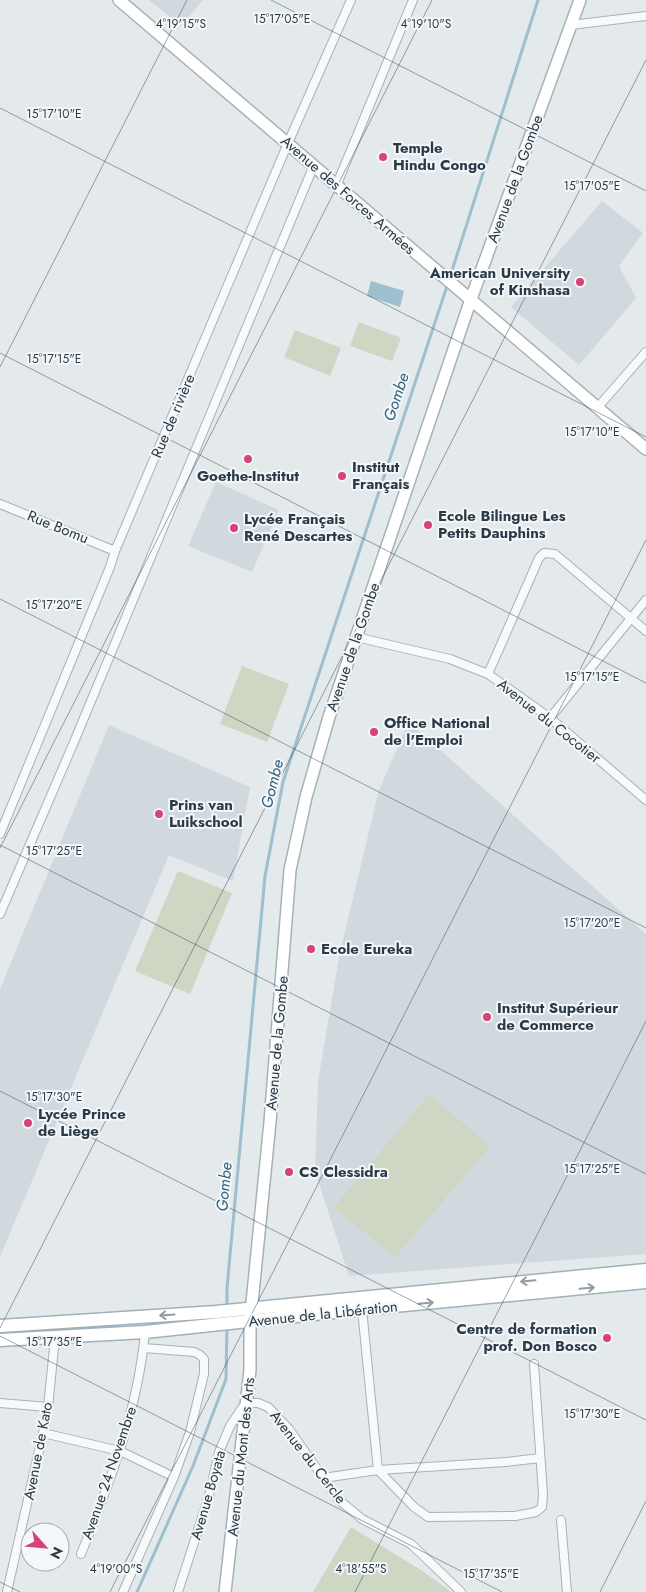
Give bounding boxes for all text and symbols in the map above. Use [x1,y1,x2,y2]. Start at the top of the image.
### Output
text: 15°17'05"E [254,10,310,28]
text: 4°19'15"S [156,15,207,33]
text: 4°19'10"S [401,15,452,33]
text: 15°17'10"E [26,105,82,123]
street label: Avenue de la Gombe [482,112,549,246]
street label: Avenue des Forces Armées [276,130,420,260]
place label: Temple Hindu Congo [393,137,486,176]
marker: Temple Hindu Congo [377,151,389,163]
text: 15°17'05"E [564,177,620,195]
place label: American University of Kinshasa [429,262,570,301]
marker: American University of Kinshasa [574,276,586,288]
text: 15°17'15"E [27,350,81,368]
street label: Rue de rivière [145,370,201,461]
water label: Gombe [377,370,415,424]
text: 15°17'10"E [564,423,620,441]
marker: Goethe-Institut [242,453,254,465]
place label: Institut Français [352,456,410,495]
place label: Goethe-Institut [197,465,299,487]
marker: Institut Français [336,470,348,482]
street label: Rue Bomu [24,505,92,549]
place label: Ecole Bilingue Les Petits Dauphins [438,505,566,544]
place label: Lycée Français René Descartes [244,508,352,547]
marker: Ecole Bilingue Les Petits Dauphins [422,519,434,531]
marker: Lycée Français René Descartes [228,522,240,534]
street label: Avenue de la Gombe [321,579,385,714]
text: 15°17'20"E [26,596,82,614]
text: 15°17'15"E [565,668,619,686]
street label: Avenue du Cocotier [492,673,606,769]
place label: Office National de l'Emploi [384,712,490,751]
marker: Office National de l'Emploi [368,726,380,738]
water label: Gombe [255,757,289,811]
place label: Prins van Luikschool [169,794,243,833]
marker: Prins van Luikschool [153,808,165,820]
text: 15°17'25"E [26,842,82,860]
text: 15°17'20"E [564,914,620,932]
place label: Ecole Eureka [321,938,412,960]
marker: Ecole Eureka [305,943,317,955]
street label: Avenue de la Gombe [260,975,294,1111]
place label: Institut Supérieur de Commerce [497,997,619,1036]
marker: Institut Supérieur de Commerce [481,1011,493,1023]
text: 15°17'30"E [26,1088,82,1106]
place label: Lycée Prince de Liège [38,1103,126,1142]
marker: Lycée Prince de Liège [22,1117,34,1129]
text: 15°17'25"E [564,1160,620,1178]
water label: Gombe [210,1161,238,1213]
place label: CS Clessidra [299,1161,388,1183]
marker: CS Clessidra [283,1166,295,1178]
one-way arrow [520,1276,536,1286]
one-way arrow [579,1283,595,1292]
street label: Avenue de la Libération [247,1295,399,1333]
one-way arrow [417,1298,433,1308]
one-way arrow [159,1310,175,1320]
place label: Centre de formation prof. Don Bosco [456,1318,597,1357]
marker: Centre de formation prof. Don Bosco [601,1332,613,1344]
text: 15°17'35"E [26,1333,82,1351]
street label: Avenue du Mont des Arts [222,1376,260,1538]
street label: Avenue de Kato [18,1400,58,1502]
street label: Avenue 24 Novembre [76,1403,142,1543]
text: 15°17'30"E [564,1405,620,1423]
street label: Avenue du Cercle [264,1406,352,1509]
street label: Avenue Boyata [185,1448,231,1542]
north arrow [20,1522,70,1572]
text: N [45,1543,68,1562]
text: 4°19'00"S [90,1560,143,1578]
text: 4°18'55"S [335,1560,387,1578]
text: 15°17'35"E [463,1565,519,1583]

